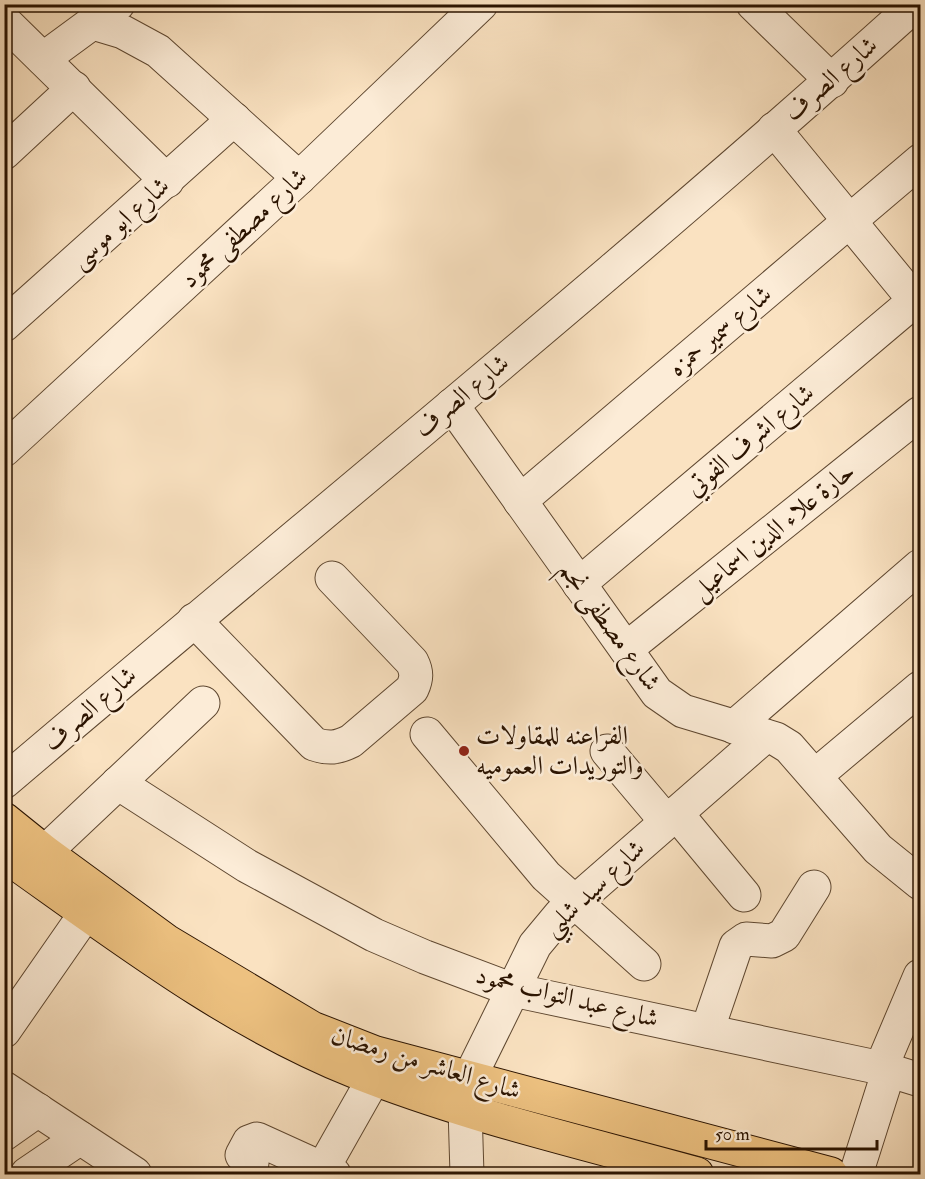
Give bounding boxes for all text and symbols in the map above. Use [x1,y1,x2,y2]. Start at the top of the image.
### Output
street label: شارع الصرف [777,30,888,132]
street label: شارع مصطفى محمود [174,161,318,299]
street label: شارع ابو موسى [64,170,180,280]
street label: شارع سمير حمزه [661,278,782,388]
street label: شارع الصرف [408,347,519,449]
street label: شارع اشرف الفوتي [679,377,824,507]
street label: حارة علاء الدين اسماعيل [685,455,862,608]
street label: شارع مصطفى نجم [546,555,668,702]
street label: شارع الصرف [36,660,147,762]
place label: الفراعنه للمقاولات والتوريدات العموميه [476,720,644,782]
marker: الفراعنه للمقاولات والتوريدات العموميه [457,744,471,758]
street label: شارع سيد شلبي [536,833,657,949]
street label: شارع عبد التواب محمود [471,959,662,1040]
street label: شارع العاشر من رمضان [326,1019,525,1112]
scale bar [706,1113,877,1151]
text: 50 m [715,1123,750,1146]

